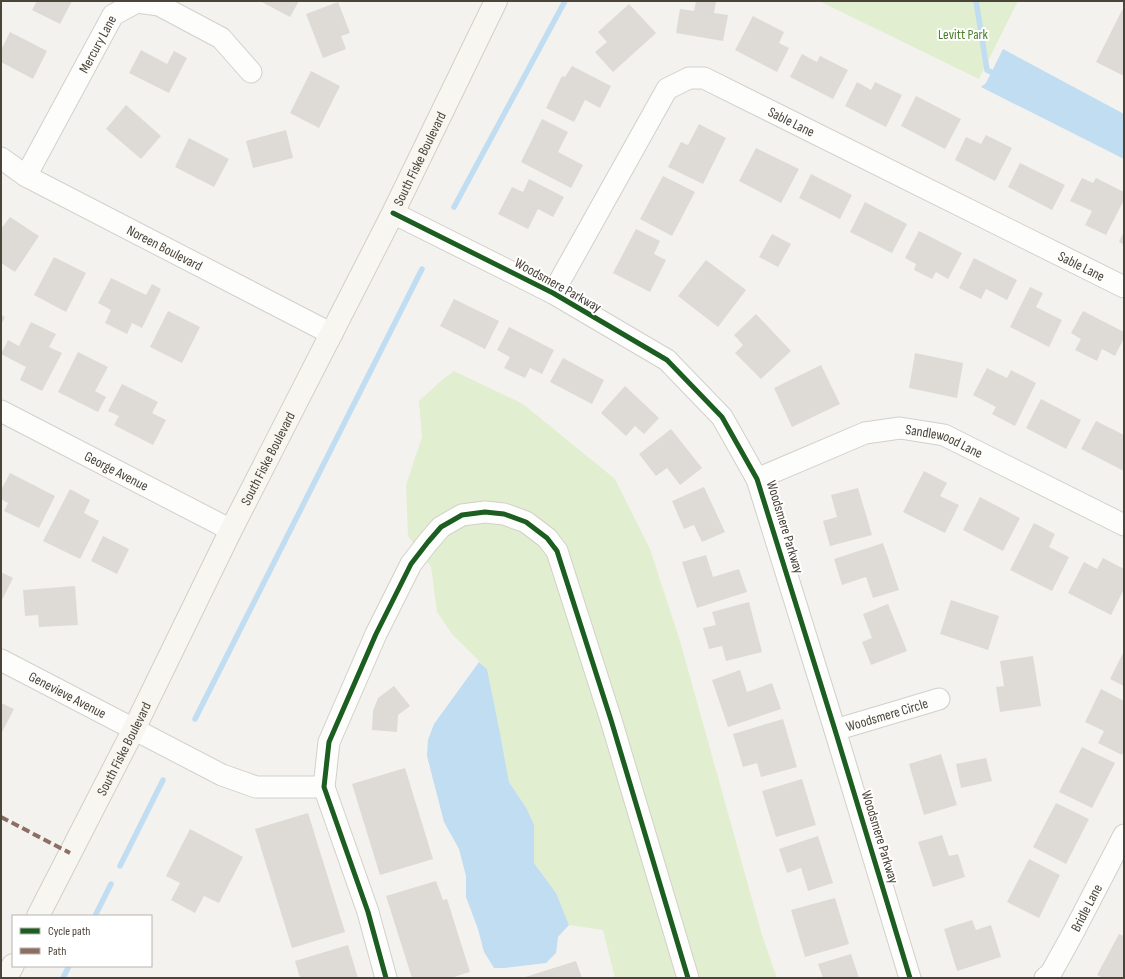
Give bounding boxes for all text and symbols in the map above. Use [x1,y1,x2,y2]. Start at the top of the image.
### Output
street label: Mercury Lane [75,12,120,76]
park label: Levitt Park [938,26,989,43]
street label: Sable Lane [765,103,818,140]
street label: South Fiske Boulevard [389,109,450,209]
street label: Noreen Boulevard [124,221,206,274]
street label: Sable Lane [1055,247,1108,285]
street label: Woodsmere Parkway [512,254,605,316]
street label: South Fiske Boulevard [237,409,299,508]
street label: Sandlewood Lane [904,420,986,462]
street label: George Avenue [82,447,151,494]
street label: Woodsmere Parkway [763,478,807,576]
street label: Genevieve Avenue [26,667,109,722]
street label: Woodsmere Circle [844,694,930,735]
street label: South Fiske Boulevard [93,699,154,798]
street label: Woodsmere Parkway [858,788,902,886]
street label: Bridle Lane [1067,881,1106,934]
legend [12,915,152,967]
text: Cycle path [48,924,90,939]
text: Path [48,944,66,959]

